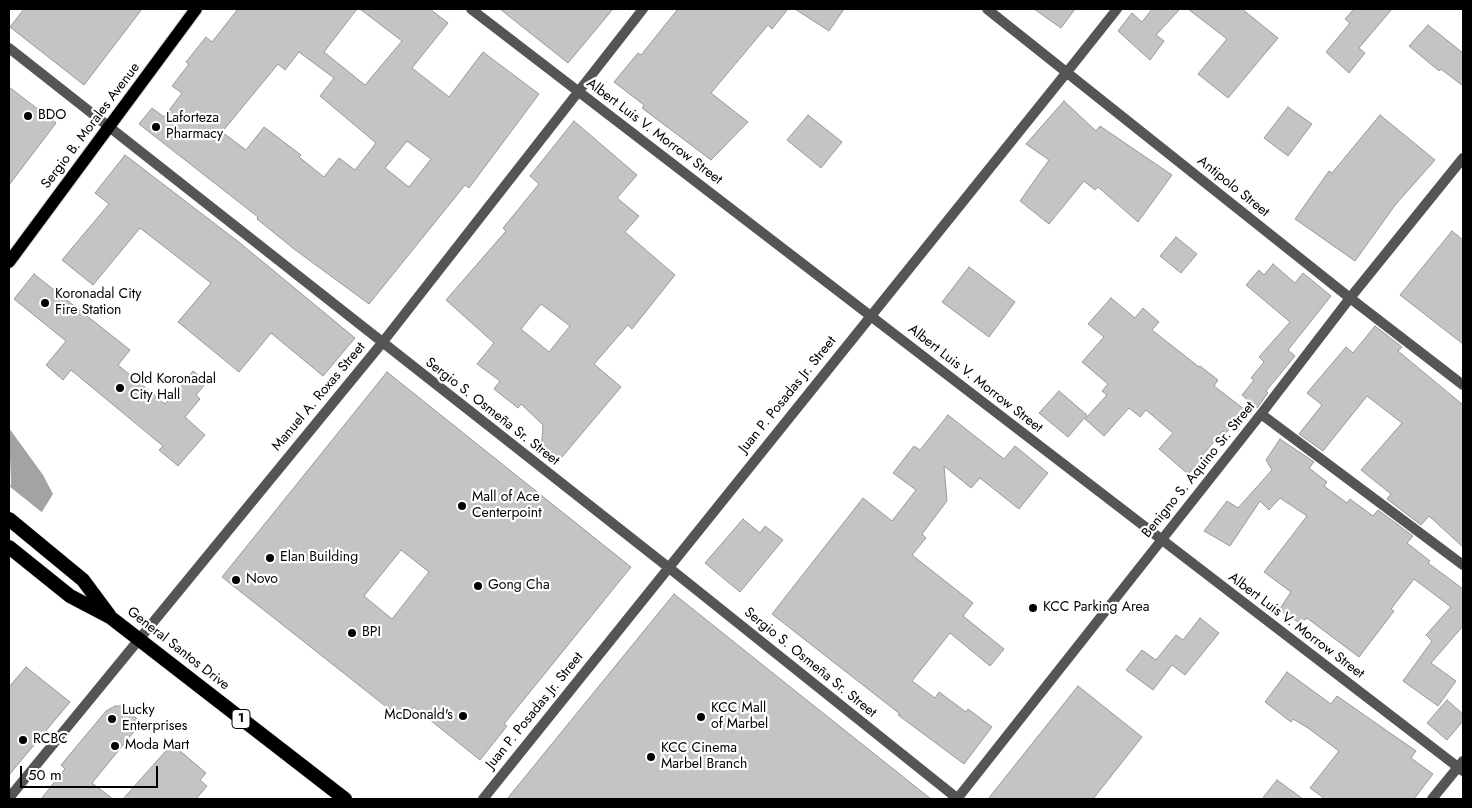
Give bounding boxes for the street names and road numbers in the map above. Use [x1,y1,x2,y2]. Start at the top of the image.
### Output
street label: Sergio B. Morales Avenue [38,60,144,192]
street label: Albert Luis V. Morrow Street [583,75,725,189]
street label: Antipolo Street [1194,153,1272,221]
street label: Albert Luis V. Morrow Street [904,321,1046,437]
street label: Juan P. Posadas Jr. Street [736,333,840,457]
street label: Manuel A. Roxas Street [269,339,369,455]
street label: Sergio S. Osmeña Sr. Street [422,354,562,470]
street label: Benigno S. Aquino Sr. Street [1139,399,1259,541]
street label: Albert Luis V. Morrow Street [1225,569,1367,683]
street label: General Santos Drive [123,604,233,694]
street label: Sergio S. Osmeña Sr. Street [740,604,880,722]
street label: Juan P. Posadas Jr. Street [483,649,587,773]
road number: 1 [232,710,250,729]

